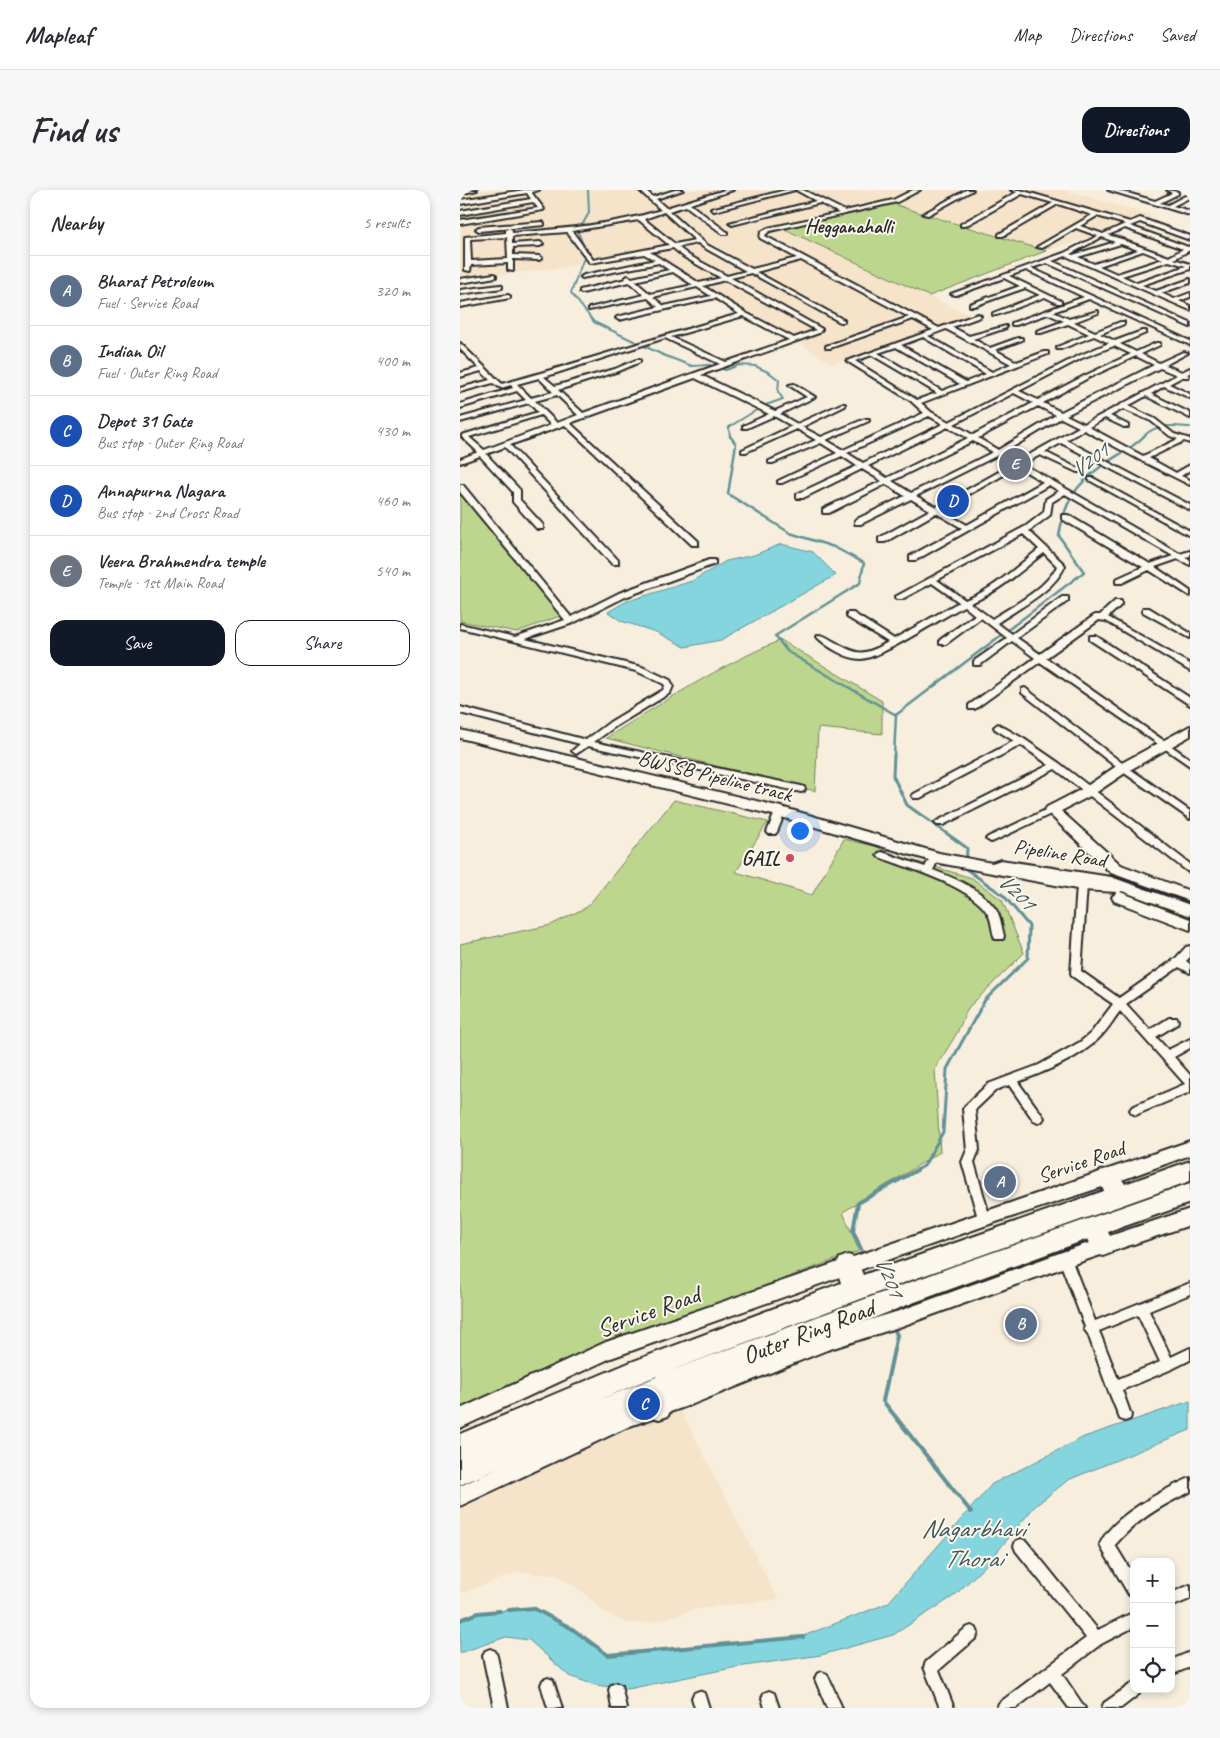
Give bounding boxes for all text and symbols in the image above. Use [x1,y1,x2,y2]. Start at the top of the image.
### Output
text: Mapleaf [25,20,92,50]
text: Map [1014,24,1041,46]
text: Directions [1069,24,1132,46]
text: Saved [1160,24,1195,46]
button: Directions [1082,107,1190,153]
text: Find us [30,108,117,153]
text: Nearby [50,210,103,236]
text: 5 results [363,213,410,233]
district label: Hegganahalli [805,214,896,239]
text: Bharat Petroleum [97,269,213,293]
text: A [62,281,70,301]
text: 320 m [376,281,410,301]
text: Fuel · Service Road [97,293,197,313]
text: Indian Oil [97,339,162,363]
text: B [62,351,70,371]
text: 400 m [376,351,410,371]
text: Fuel · Outer Ring Road [97,363,217,383]
text: Depot 31 Gate [97,409,192,433]
text: C [62,421,70,441]
text: 430 m [376,421,410,441]
text: Bus stop · Outer Ring Road [97,433,242,453]
water label: V201 [1065,435,1117,484]
pin: E [999,445,1031,483]
text: Annapurna Nagara [97,479,225,503]
pin: D [937,482,969,520]
text: D [61,491,71,511]
text: 460 m [376,491,410,511]
text: Bus stop · 2nd Cross Road [97,503,239,523]
text: Veera Brahmendra temple [97,549,265,573]
text: E [62,561,70,581]
text: 540 m [376,561,410,581]
text: Temple · 1st Main Road [97,573,223,593]
button: Save [50,620,225,666]
button: Share [235,620,410,666]
street label: BWSSB Pipeline track [636,744,797,808]
your location [787,818,813,844]
street label: Pipeline Road [1012,833,1112,874]
place label: GAIL [742,845,781,871]
marker: GAIL [784,852,796,864]
water label: V201 [992,868,1044,919]
street label: Service Road [1034,1134,1131,1189]
pin: A [984,1163,1016,1201]
water label: V201 [868,1252,911,1304]
street label: Service Road [593,1277,708,1345]
street label: Outer Ring Road [738,1291,883,1372]
pin: B [1005,1305,1037,1343]
pin: C [628,1385,660,1423]
water label: Nagarbhavi Thorai [921,1512,1031,1575]
map controls [1130,1558,1175,1693]
button: + [1130,1558,1175,1603]
button: − [1130,1603,1175,1648]
button: locate [1130,1648,1175,1693]

